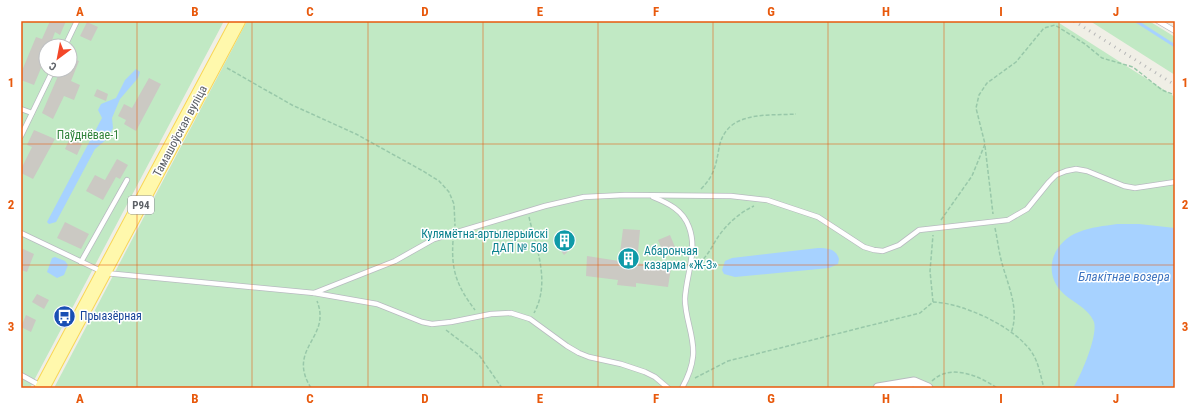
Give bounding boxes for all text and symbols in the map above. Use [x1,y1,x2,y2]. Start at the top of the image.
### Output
text: A [76,4,84,19]
text: B [191,4,199,19]
text: C [306,4,314,19]
text: D [421,4,429,19]
text: E [537,4,544,19]
text: F [653,4,659,19]
text: G [767,4,775,19]
text: H [882,4,890,19]
text: I [999,4,1003,19]
text: J [1113,4,1119,19]
north arrow [38,38,78,78]
text: С [47,59,59,73]
text: 1 [8,75,14,90]
text: 1 [1182,75,1188,90]
street label: Тамашоўская вуліца [150,83,210,179]
park label: Паўднёвае-1 [57,128,119,142]
road number: Р94 [128,196,154,214]
text: 2 [8,197,15,212]
text: 2 [1182,197,1189,212]
place label: Кулямётна-артылерыйскі ДАП № 508 [421,227,548,255]
building icon: Кулямётна-артылерыйскі ДАП № 508 [551,228,577,254]
place label: Абарончая казарма «Ж-З» [644,244,717,272]
building icon: Абарончая казарма «Ж-З» [616,245,642,271]
water label: Блакітнае возера [1078,269,1170,284]
bus stop icon: Прыазёрная [52,303,78,329]
place label: Прыазёрная [80,309,142,323]
text: 3 [8,319,14,334]
text: 3 [1182,319,1188,334]
text: A [76,391,84,406]
text: B [191,391,199,406]
text: C [306,391,314,406]
text: D [421,391,429,406]
text: E [537,391,544,406]
text: F [653,391,659,406]
text: G [767,391,775,406]
text: H [882,391,890,406]
text: I [999,391,1003,406]
text: J [1113,391,1119,406]

